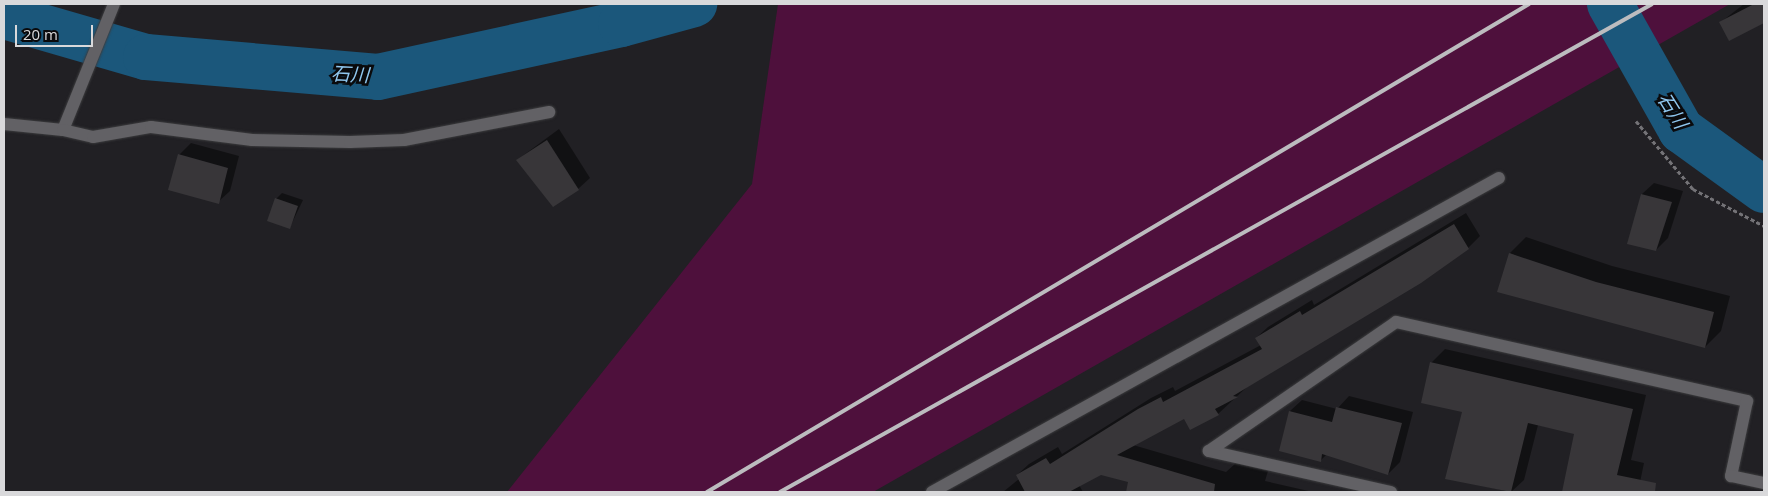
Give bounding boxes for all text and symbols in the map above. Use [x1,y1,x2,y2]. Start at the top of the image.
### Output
scale bar [18,15,95,47]
text: 20 m [23,24,58,44]
water label: 石川 [330,63,370,87]
water label: 石川 [1652,89,1692,133]

